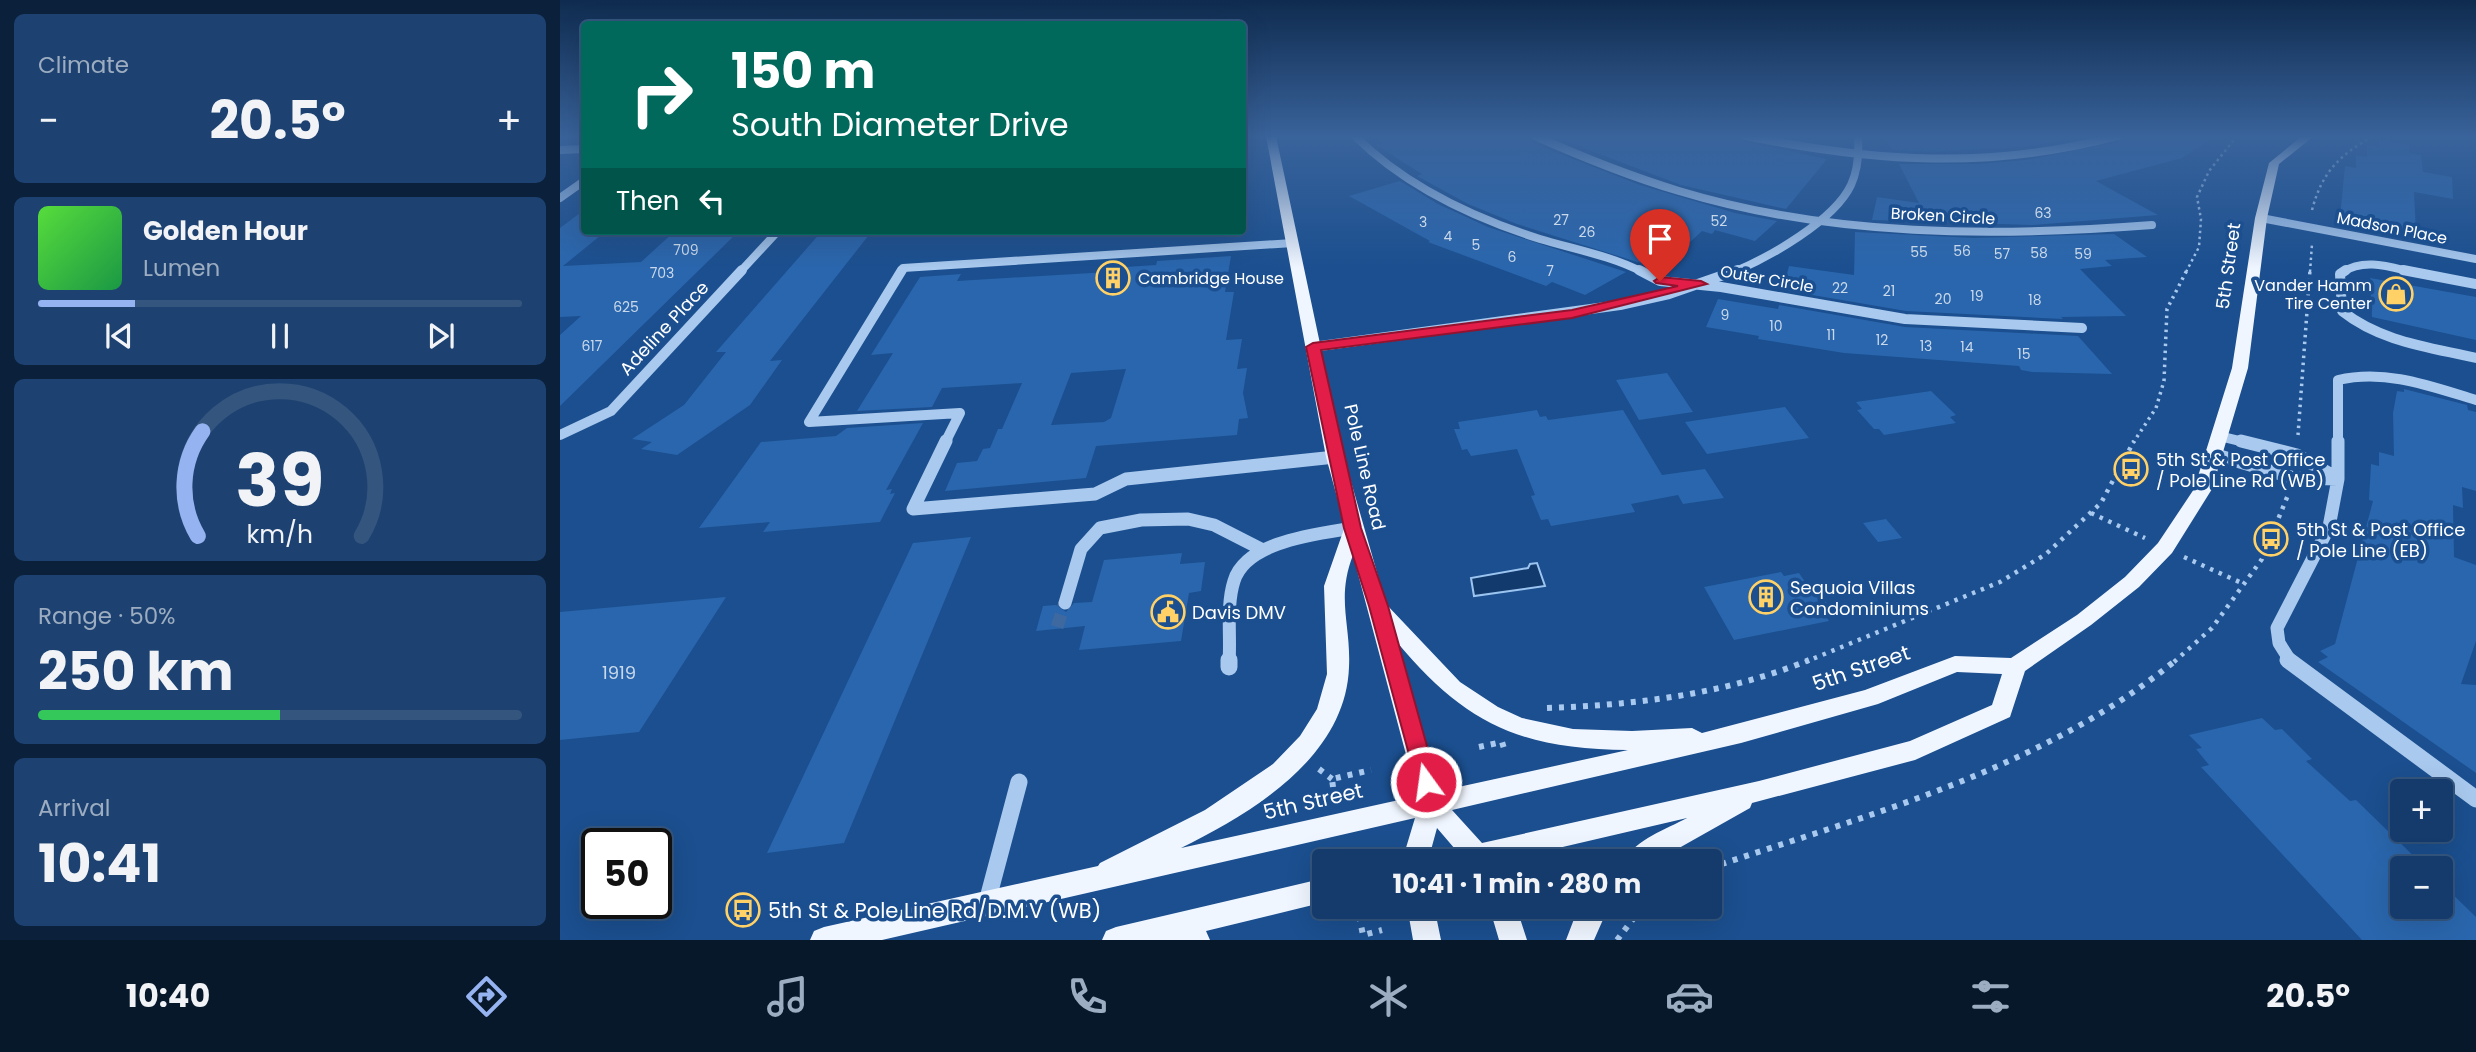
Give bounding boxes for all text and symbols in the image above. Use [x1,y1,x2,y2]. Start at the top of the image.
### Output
text: 150 m [731,37,876,105]
text: Climate [38,49,129,81]
icon: right [616,49,707,140]
text: 20.5° [209,84,346,157]
text: − [38,94,59,147]
text: + [496,94,522,147]
text: South Diameter Drive [731,102,1069,147]
icon: left [693,182,731,220]
text: Then [616,183,679,219]
street label: Broken Circle [1890,202,1996,230]
house number: 63 [2034,203,2052,223]
street label: Madson Place [2335,206,2449,250]
pin [1630,209,1690,281]
house number: 27 [1553,210,1569,230]
house number: 52 [1711,211,1727,231]
house number: 3 [1419,212,1427,232]
text: Golden Hour [143,213,308,249]
icon: arrive [1641,220,1679,258]
street label: 5th Street [2210,221,2246,311]
house number: 26 [1579,222,1596,242]
house number: 4 [1444,226,1453,246]
house number: 5 [1472,235,1480,255]
house number: 709 [673,240,699,260]
house number: 56 [1953,241,1971,261]
house number: 55 [1910,242,1928,262]
house number: 58 [2030,243,2048,263]
house number: 57 [1994,244,2011,264]
house number: 59 [2074,244,2092,264]
house number: 6 [1508,247,1517,267]
text: Lumen [143,252,220,284]
building icon: Cambridge House [1094,259,1132,297]
street label: Outer Circle [1718,259,1816,299]
house number: 7 [1546,261,1554,281]
house number: 703 [650,263,674,283]
place label: Cambridge House [1138,267,1284,290]
place label: Vander Hamm Tire Center [2254,274,2372,315]
street label: Adeline Place [614,275,714,381]
shop icon: Vander Hamm Tire Center [2377,275,2415,313]
house number: 22 [1832,278,1848,298]
house number: 21 [1883,281,1895,301]
house number: 19 [1970,286,1984,306]
house number: 20 [1935,289,1951,309]
house number: 18 [2028,290,2042,310]
house number: 625 [613,297,639,317]
house number: 9 [1721,305,1729,325]
house number: 10 [1769,316,1783,336]
icon: previous [100,317,138,355]
icon: pause [261,317,299,355]
icon: next [422,317,460,355]
house number: 11 [1827,325,1835,345]
house number: 12 [1876,330,1888,350]
house number: 617 [581,336,603,356]
house number: 13 [1920,336,1932,356]
house number: 14 [1960,337,1974,357]
house number: 15 [2017,344,2031,364]
street label: Pole Line Road [1338,401,1392,533]
text: 39 [236,430,324,531]
place label: 5th St & Post Office / Pole Line Rd (WB) [2156,447,2325,493]
bus stop icon: 5th St & Post Office / Pole Line Rd (WB) [2112,450,2150,488]
text: km/h [247,517,313,552]
place label: 5th St & Post Office / Pole Line (EB) [2296,517,2465,563]
bus stop icon: 5th St & Post Office / Pole Line (EB) [2252,520,2290,558]
place label: Sequoia Villas Condominiums [1790,575,1929,621]
building icon: Sequoia Villas Condominiums [1747,578,1785,616]
public building icon: Davis DMV [1149,593,1187,631]
text: Range · 50% [38,600,176,632]
place label: Davis DMV [1192,600,1286,625]
text: 250 km [38,635,234,708]
street label: 5th Street [1808,638,1914,698]
house number: 1919 [602,660,636,685]
position arrow [1389,745,1463,819]
street label: 5th Street [1260,775,1366,827]
map controls [2390,779,2453,919]
button: + [2390,779,2453,842]
text: Arrival [38,792,110,824]
text: 10:41 [38,827,161,900]
speed limit sign: 50 [581,828,672,919]
button: − [2390,856,2453,919]
text: 10:41 · 1 min · 280 m [1393,866,1641,902]
bus stop icon: 5th St & Pole Line Rd/D.M.V (WB) [724,891,762,929]
place label: 5th St & Pole Line Rd/D.M.V (WB) [768,896,1101,925]
icon: directions [462,972,511,1021]
icon: music [763,972,812,1021]
icon: phone [1063,972,1112,1021]
icon: climate [1364,972,1413,1021]
icon: car [1665,972,1714,1021]
icon: filters [1966,972,2015,1021]
text: 10:40 [126,973,210,1018]
text: 20.5° [2266,973,2350,1018]

